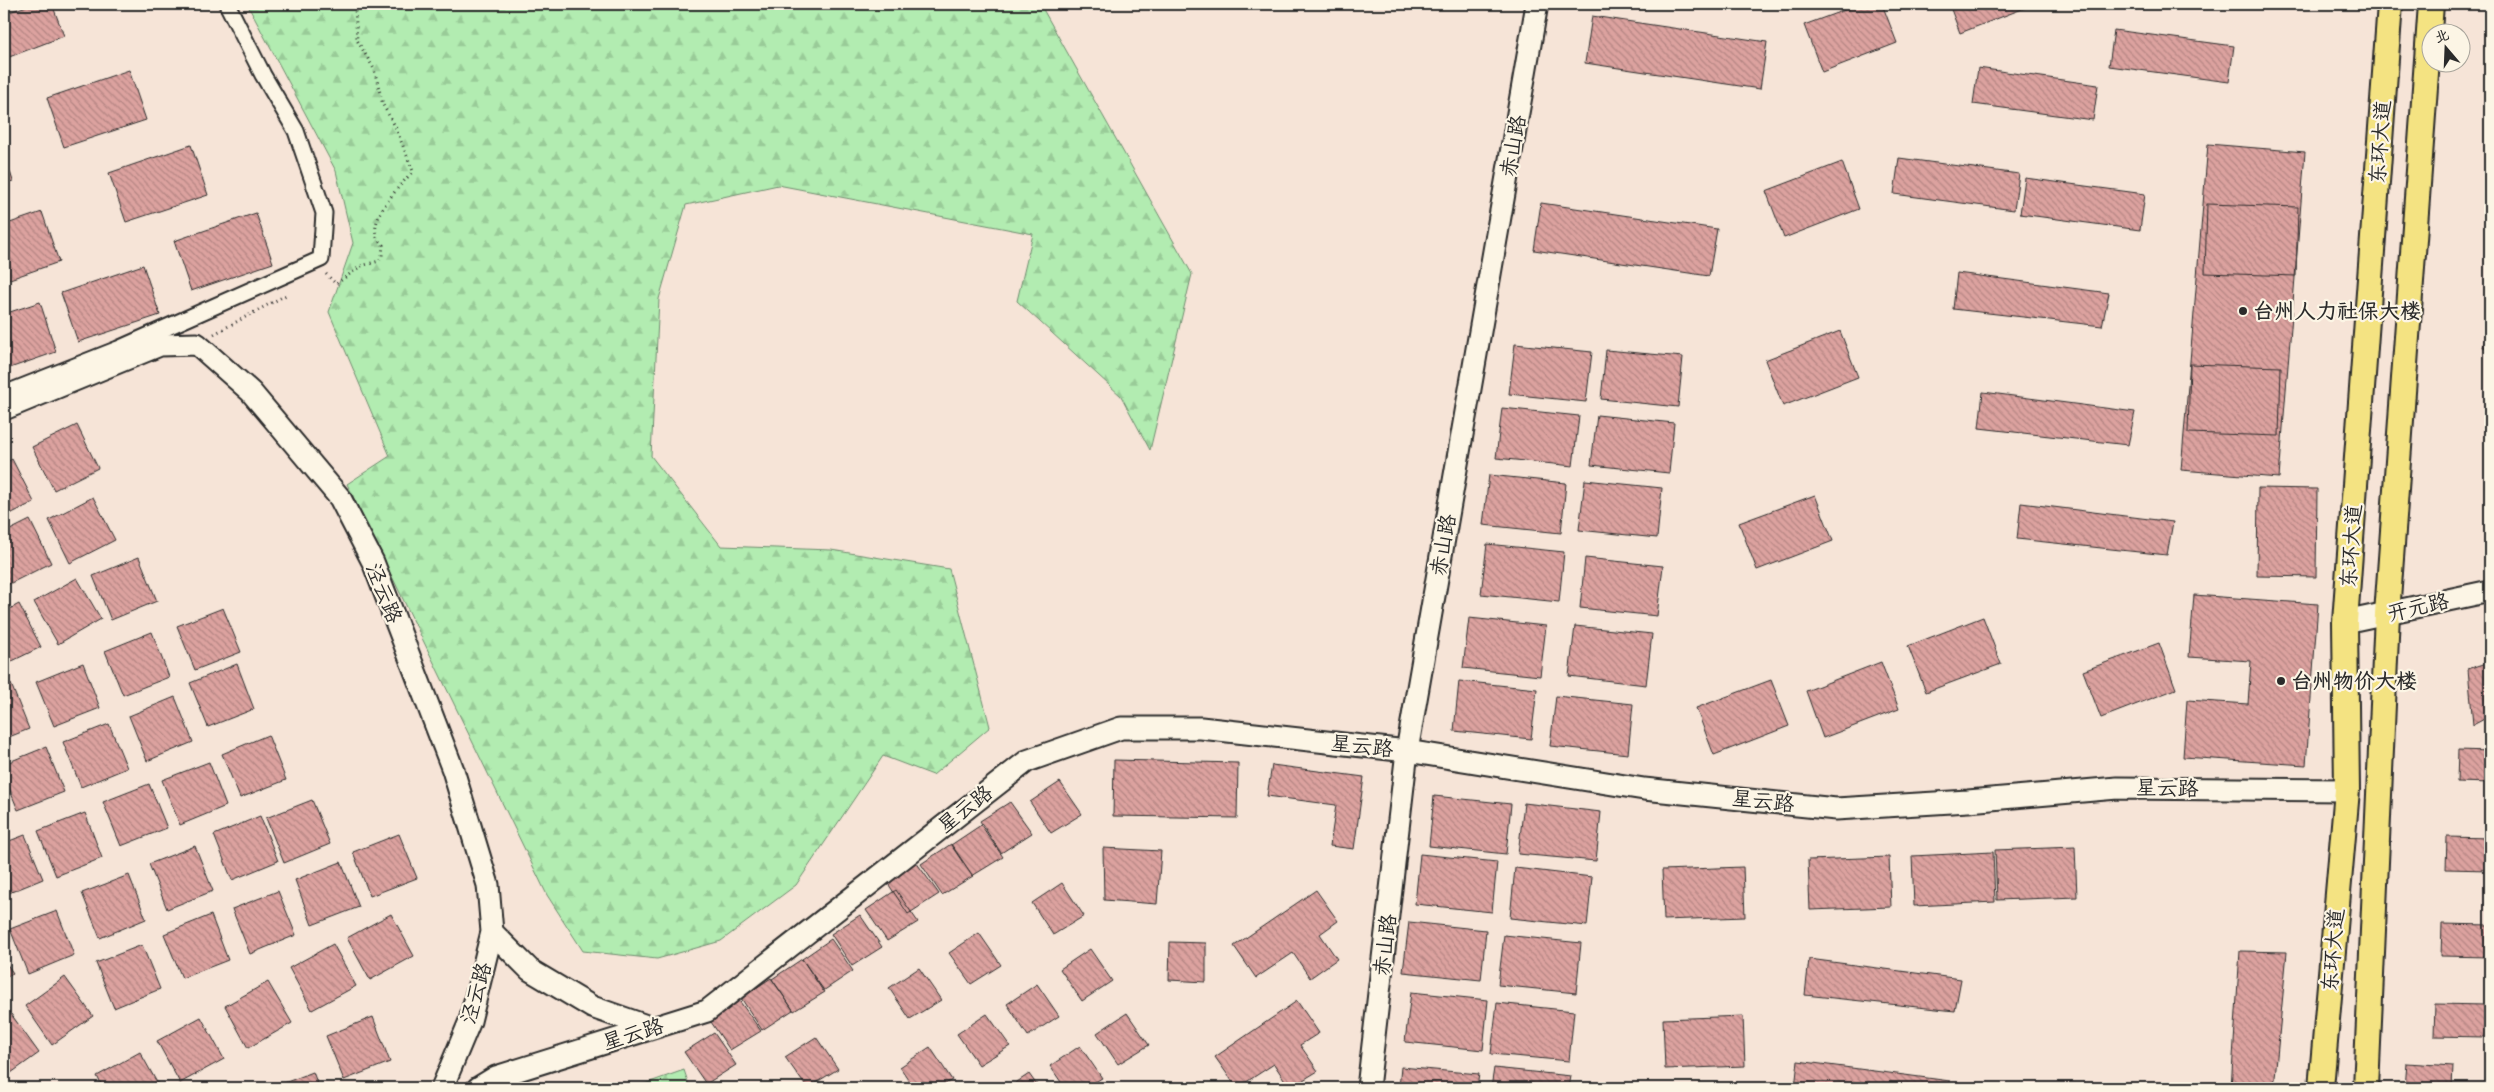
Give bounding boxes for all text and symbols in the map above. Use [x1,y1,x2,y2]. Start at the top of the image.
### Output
north arrow [2422,22,2472,72]
text: 北 [2433,26,2451,46]
street label: 东环大道 [2364,99,2396,185]
street label: 赤山路 [1495,113,1531,179]
place label: 台州人力社保大楼 [2253,298,2421,324]
marker: 台州人力社保大楼 [2237,305,2249,317]
street label: 东环大道 [2335,503,2367,589]
street label: 赤山路 [1425,512,1461,578]
street label: 泾云路 [360,559,408,627]
street label: 开元路 [2384,587,2452,627]
place label: 台州物价大楼 [2291,668,2417,694]
marker: 台州物价大楼 [2275,675,2287,687]
street label: 星云路 [1329,730,1395,762]
street label: 星云路 [2135,774,2199,802]
street label: 星云路 [932,779,998,839]
street label: 星云路 [1730,785,1796,817]
street label: 东环大道 [2316,907,2350,993]
street label: 赤山路 [1368,912,1402,978]
street label: 泾云路 [455,959,497,1027]
street label: 星云路 [599,1012,667,1056]

